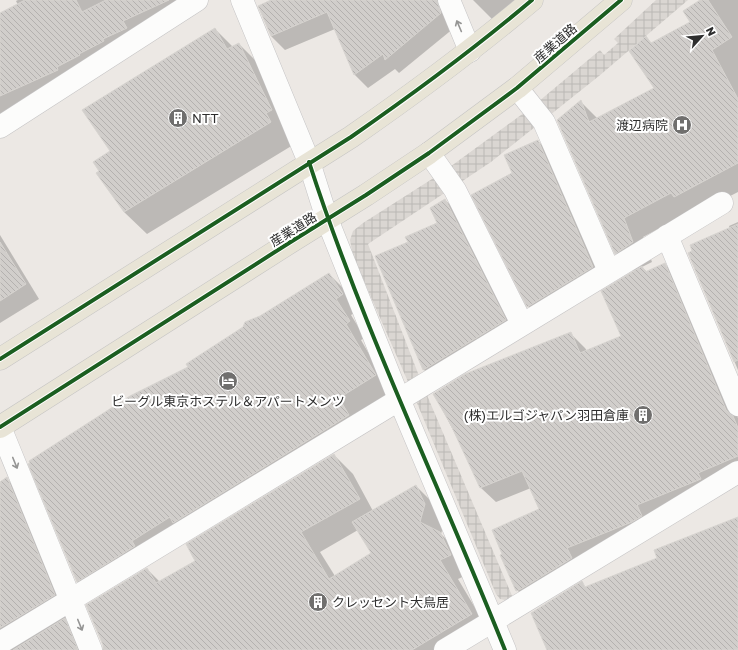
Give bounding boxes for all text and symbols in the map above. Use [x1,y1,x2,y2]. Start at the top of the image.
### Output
north arrow [682,16,722,56]
one-way arrow [455,20,463,32]
street label: 産業道路 [530,20,580,66]
text: N [704,25,719,38]
building icon: NTT [167,107,189,129]
place label: NTT [192,110,219,126]
hospital icon: 渡辺病院 [671,114,693,136]
place label: 渡辺病院 [616,117,668,133]
street label: 産業道路 [267,208,319,250]
hotel icon: ビーグル東京ホステル＆アパートメンツ [217,370,239,392]
place label: ビーグル東京ホステル＆アパートメンツ [111,393,345,409]
building icon: (株)エルゴジャパン羽田倉庫 [632,404,654,426]
place label: (株)エルゴジャパン羽田倉庫 [463,407,629,423]
one-way arrow [12,456,19,468]
building icon: クレッセント大鳥居 [307,591,329,613]
place label: クレッセント大鳥居 [332,594,449,610]
one-way arrow [77,618,85,630]

